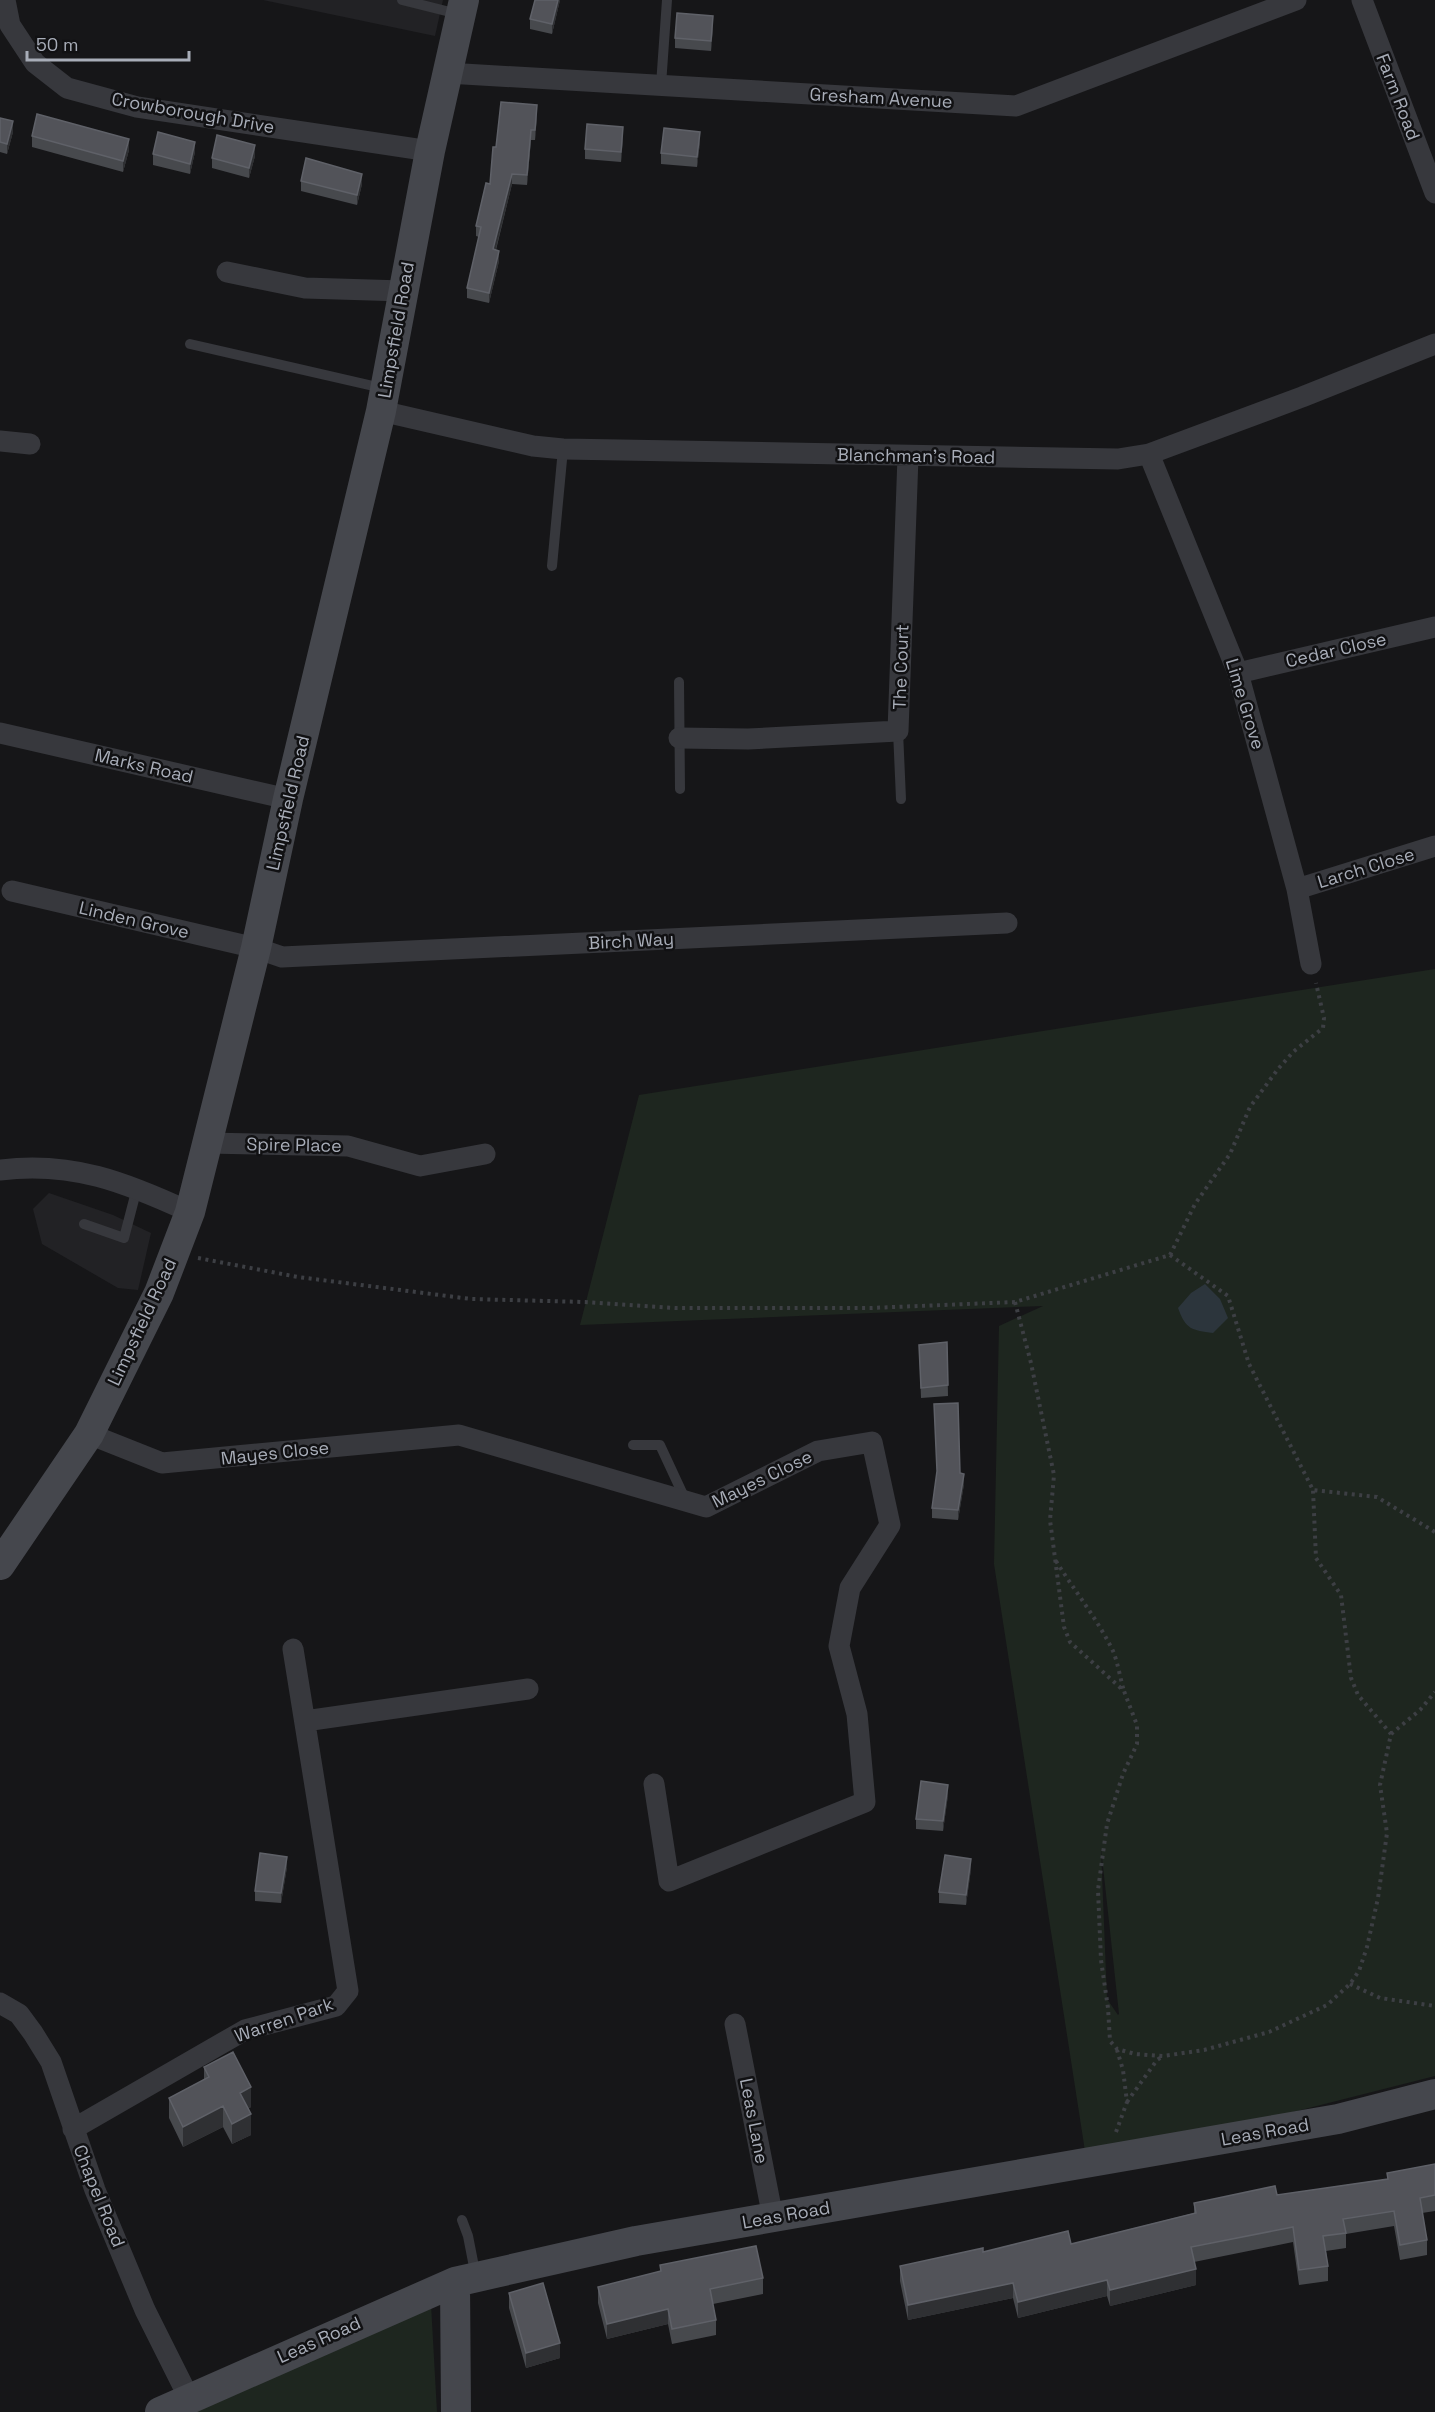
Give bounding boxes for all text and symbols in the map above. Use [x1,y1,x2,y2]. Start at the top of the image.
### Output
scale bar [27,24,189,62]
text: 50 m [36,33,78,56]
street label: Farm Road [1371,50,1426,143]
street label: Gresham Avenue [809,82,953,113]
street label: Crowborough Drive [110,87,276,138]
street label: Limpsfield Road [372,260,419,400]
street label: Blanchman's Road [837,443,995,468]
street label: The Court [888,624,913,710]
street label: Cedar Close [1283,627,1389,672]
street label: Lime Grove [1221,656,1270,752]
street label: Limpsfield Road [261,733,314,873]
street label: Marks Road [93,743,196,788]
street label: Larch Close [1315,842,1417,893]
street label: Linden Grove [77,896,191,943]
street label: Birch Way [588,927,674,954]
street label: Spire Place [246,1132,342,1157]
street label: Limpsfield Road [102,1254,181,1389]
street label: Mayes Close [220,1435,330,1470]
street label: Mayes Close [708,1444,816,1513]
street label: Warren Park [231,1992,337,2047]
street label: Leas Lane [735,2076,774,2166]
street label: Leas Road [1219,2112,1311,2151]
street label: Chapel Road [68,2141,130,2250]
street label: Leas Road [740,2195,832,2234]
street label: Leas Road [273,2311,364,2368]

